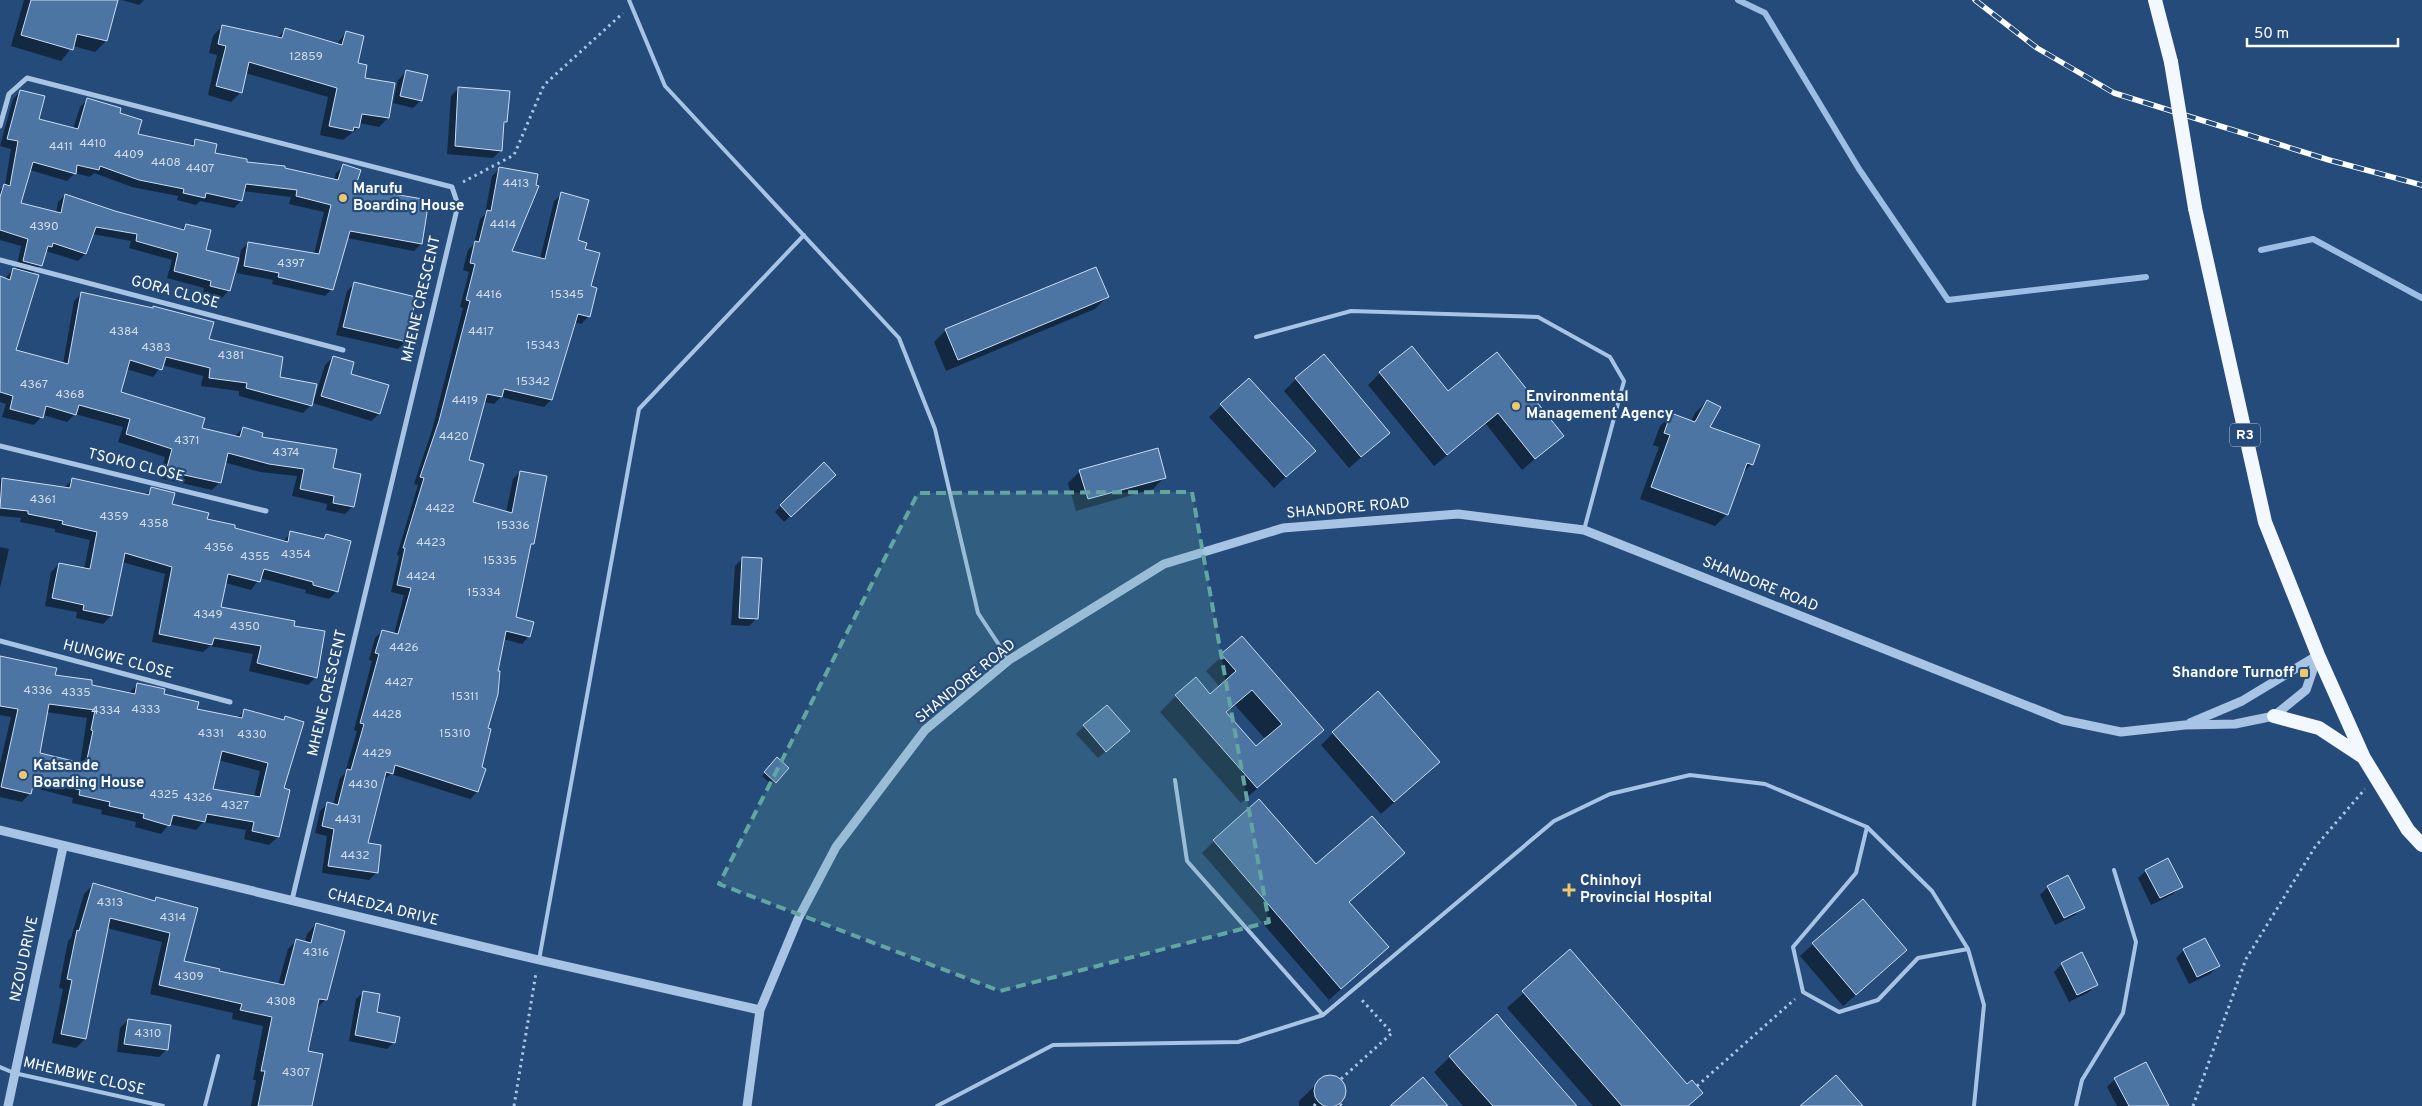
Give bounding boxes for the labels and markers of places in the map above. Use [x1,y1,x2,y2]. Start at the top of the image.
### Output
place label: Marufu Boarding House [353,180,464,216]
marker: Marufu Boarding House [337,192,349,204]
place label: Environmental Management Agency [1526,388,1674,424]
marker: Environmental Management Agency [1510,400,1522,412]
place label: Shandore Turnoff [2172,664,2294,683]
marker: Shandore Turnoff [2298,667,2310,679]
place label: Katsande Boarding House [33,757,144,793]
marker: Katsande Boarding House [17,769,29,781]
place label: Chinhoyi Provincial Hospital [1580,872,1712,908]
marker: Chinhoyi Provincial Hospital [1562,883,1576,897]

